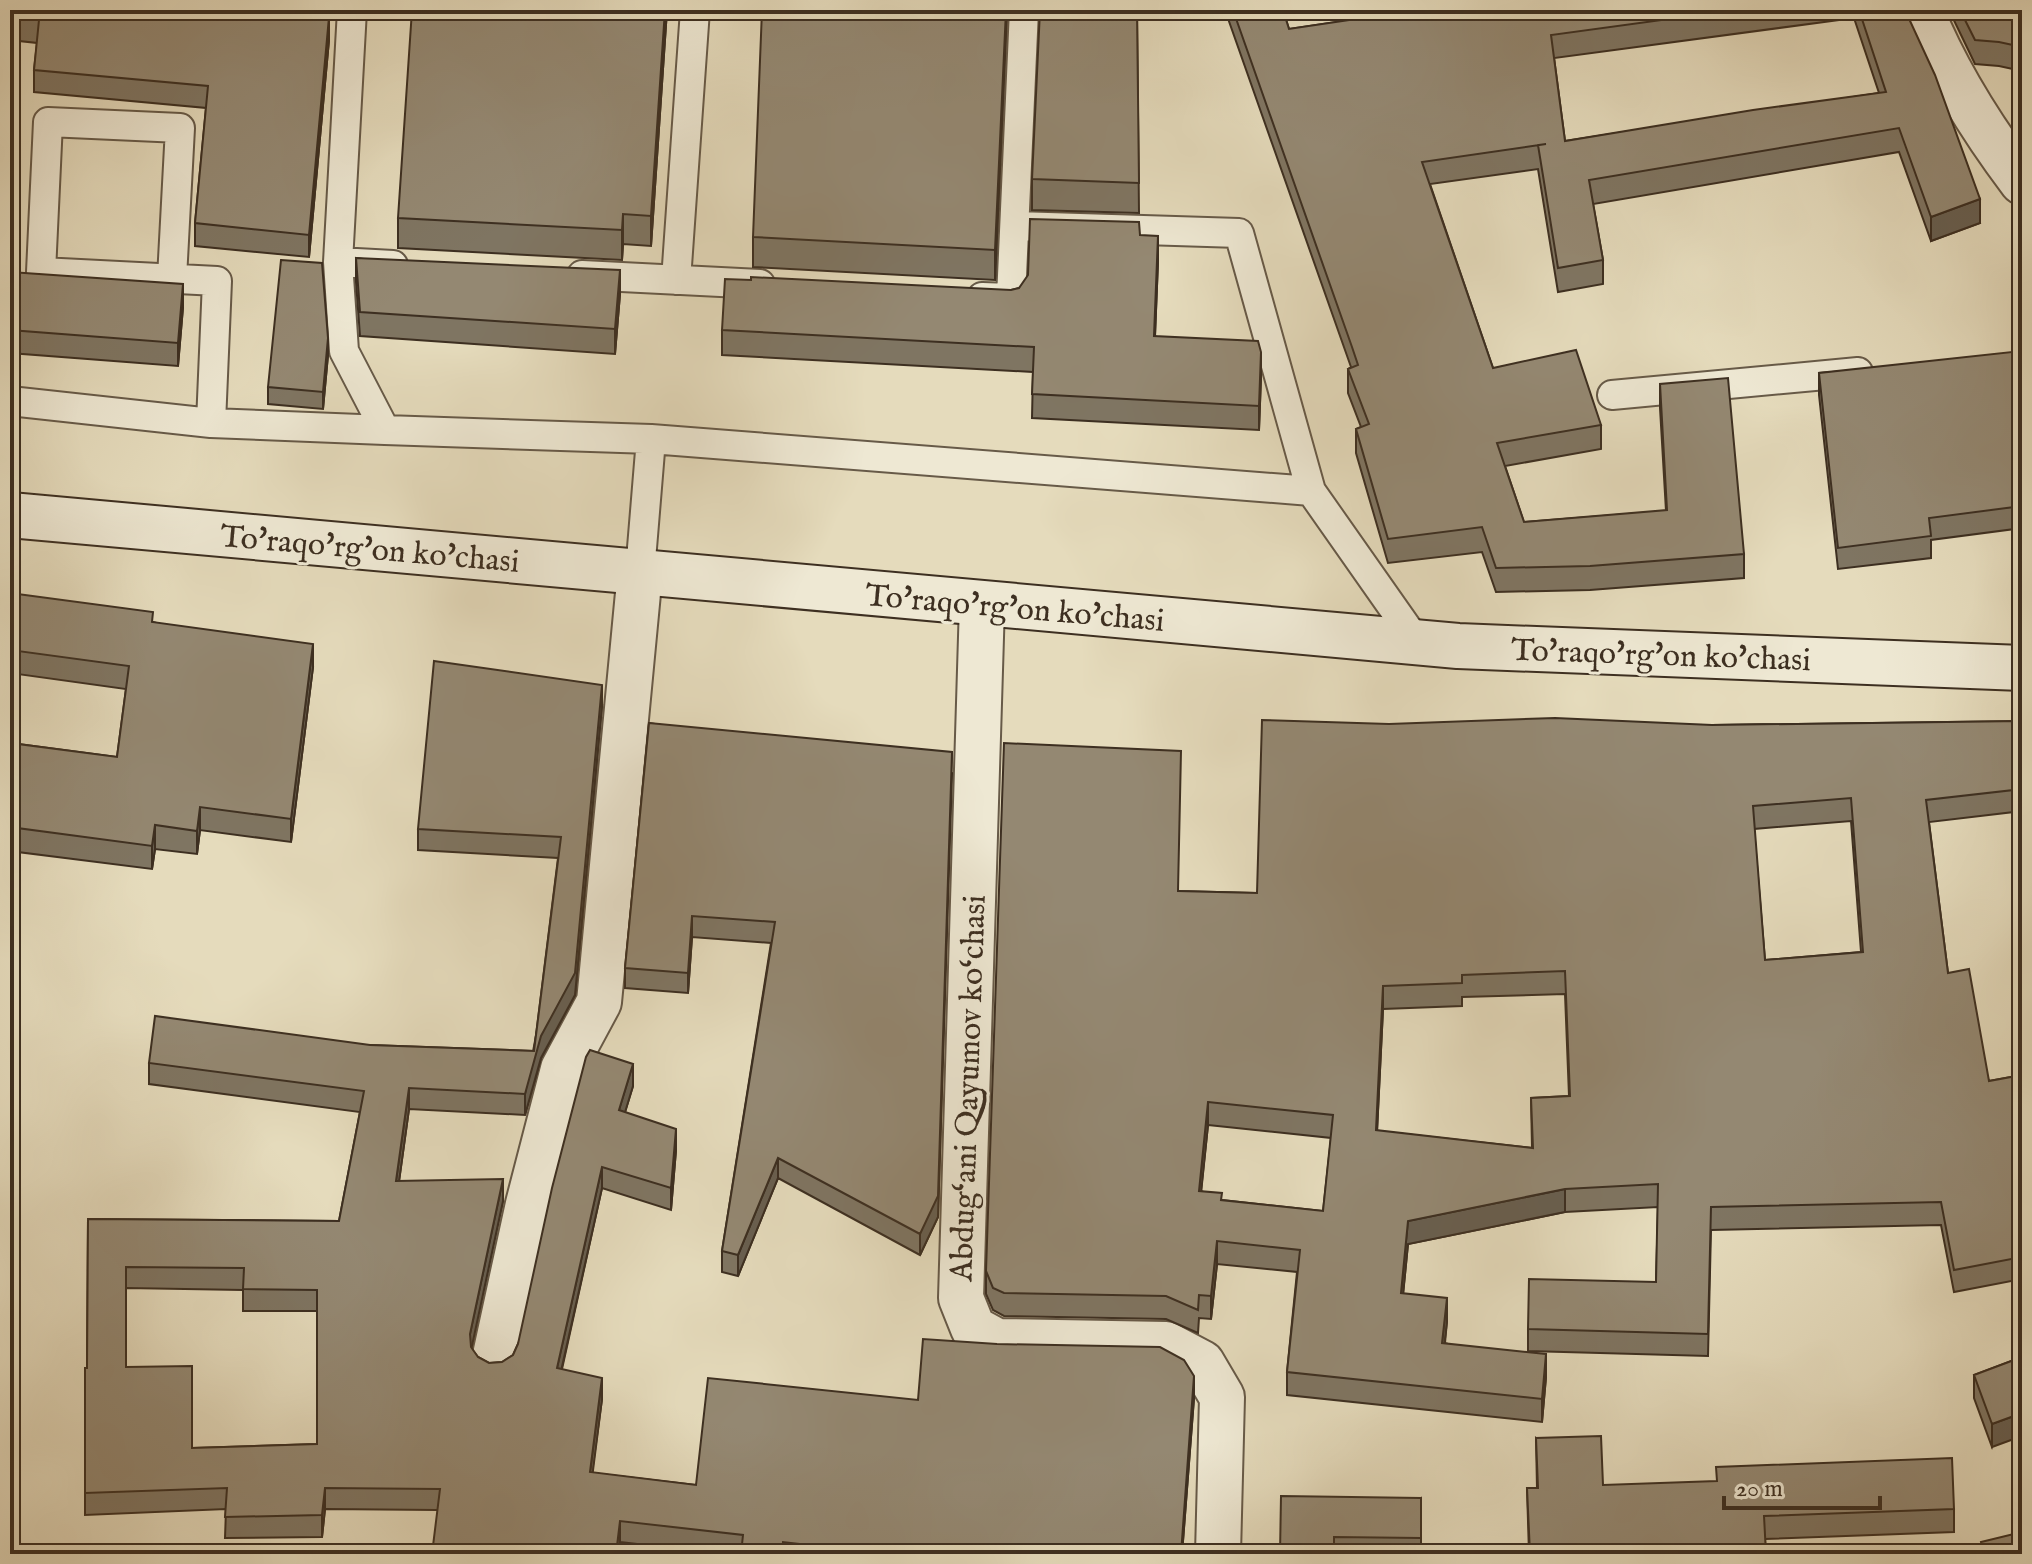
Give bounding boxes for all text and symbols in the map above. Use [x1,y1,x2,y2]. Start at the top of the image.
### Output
street label: To'raqo'rg'on ko'chasi [219,517,521,584]
street label: To'raqo'rg'on ko'chasi [864,576,1166,643]
street label: To'raqo'rg'on ko'chasi [1510,631,1812,682]
street label: Abdug‘ani Qayumov ko‘chasi [942,894,997,1283]
scale bar [1724,1460,1880,1510]
text: 20 m [1736,1474,1783,1505]

